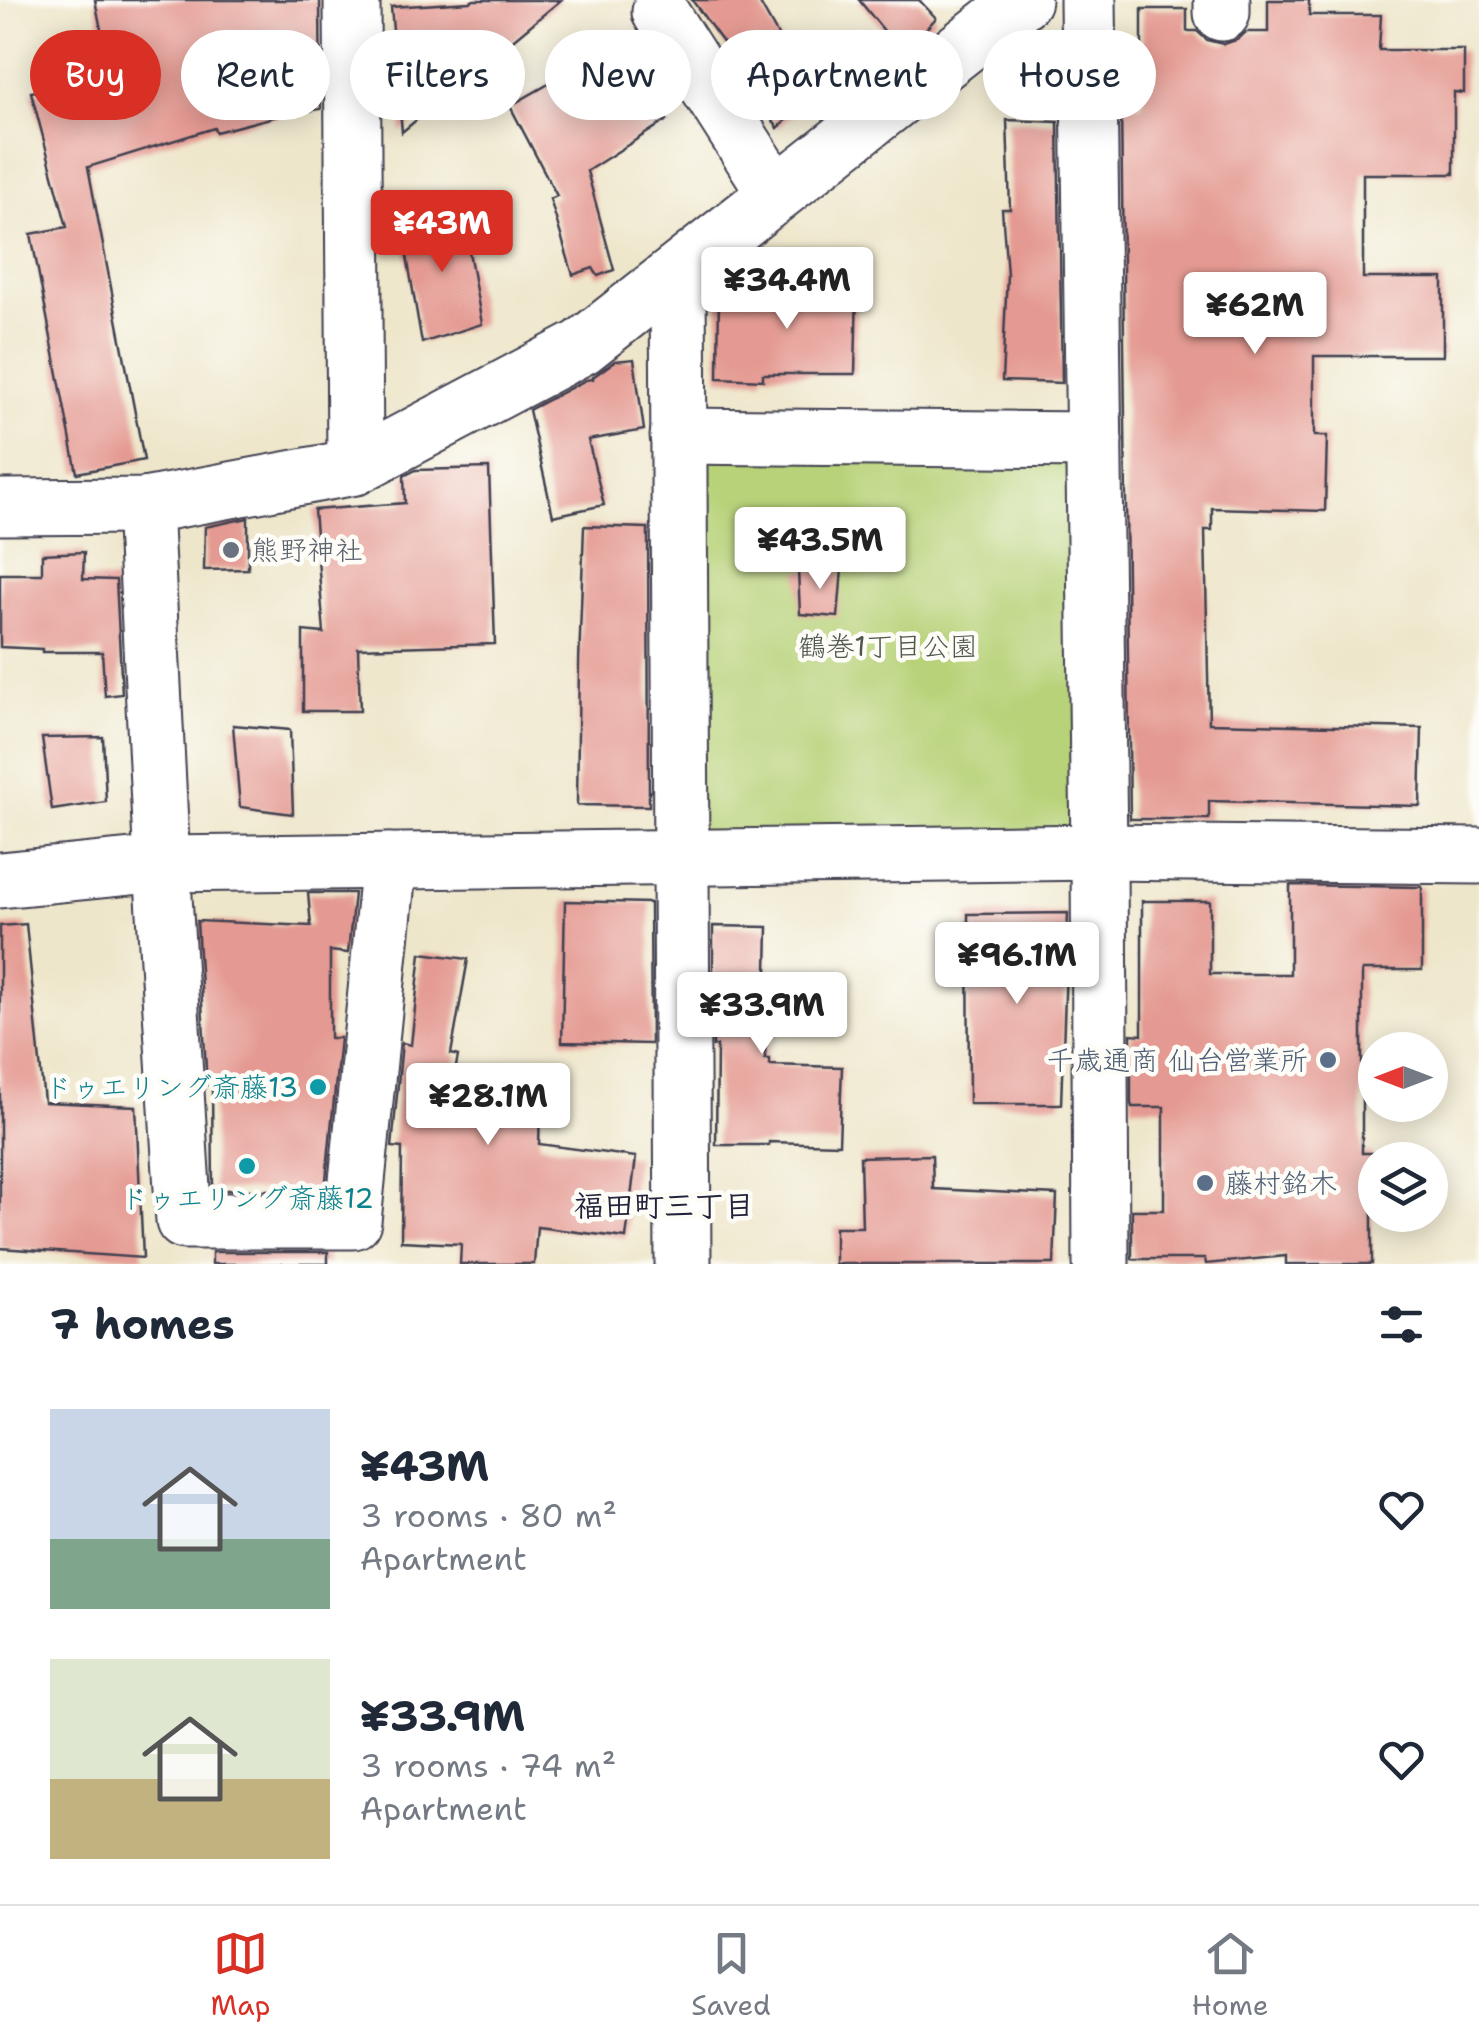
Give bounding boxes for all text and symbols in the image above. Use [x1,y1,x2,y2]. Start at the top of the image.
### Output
chip: Buy [30,30,161,120]
chip: Rent [181,30,330,120]
chip: Filters [350,30,525,120]
chip: New [545,30,691,120]
chip: Apartment [711,30,963,120]
chip: House [983,30,1156,120]
pin: ¥43M [383,190,501,275]
text: ¥43M [393,201,491,244]
pin: ¥34.4M [706,247,868,332]
text: ¥34.4M [723,258,851,301]
pin: ¥62M [1196,272,1314,357]
text: ¥62M [1206,283,1304,326]
pin: ¥43.5M [739,507,901,592]
text: ¥43.5M [757,518,883,561]
place label: 熊野神社 [251,531,363,569]
marker: 熊野神社 [220,539,242,561]
park label: 鶴巻1丁目公園 [798,627,978,665]
pin: ¥96.1M [936,922,1098,1007]
text: ¥96.1M [957,933,1077,976]
pin: ¥33.9M [681,972,843,1057]
text: ¥33.9M [699,983,825,1026]
north arrow [1358,1032,1448,1122]
map controls [1358,1032,1448,1232]
place label: 千歳通商 仙台営業所 [1046,1041,1308,1079]
marker: 千歳通商 仙台営業所 [1317,1049,1339,1071]
pin: ¥28.1M [407,1063,569,1148]
place label: ドゥエリング斎藤13 [44,1068,298,1106]
text: ¥28.1M [428,1074,548,1117]
marker: ドゥエリング斎藤13 [307,1076,329,1098]
button: layers [1358,1142,1448,1232]
marker: ドゥエリング斎藤12 [236,1155,258,1177]
place label: 藤村銘木 [1225,1164,1337,1202]
marker: 藤村銘木 [1194,1172,1216,1194]
place label: ドゥエリング斎藤12 [120,1179,374,1217]
district label: 福田町三丁目 [574,1185,754,1226]
text: 7 homes [50,1296,235,1352]
icon: filters [1374,1297,1429,1352]
text: ¥43M [360,1438,489,1494]
icon: home [130,1449,250,1569]
icon: heart [1374,1482,1429,1537]
text: 3 rooms · 80 m² [360,1494,617,1537]
text: Apartment [360,1537,527,1580]
text: ¥33.9M [360,1688,525,1744]
icon: home [130,1699,250,1819]
icon: heart [1374,1732,1429,1787]
text: 3 rooms · 74 m² [360,1744,616,1787]
text: Apartment [360,1787,527,1830]
tab: Map [210,1926,270,2024]
tab: Saved [691,1926,771,2024]
tab: Home [1192,1926,1269,2024]

